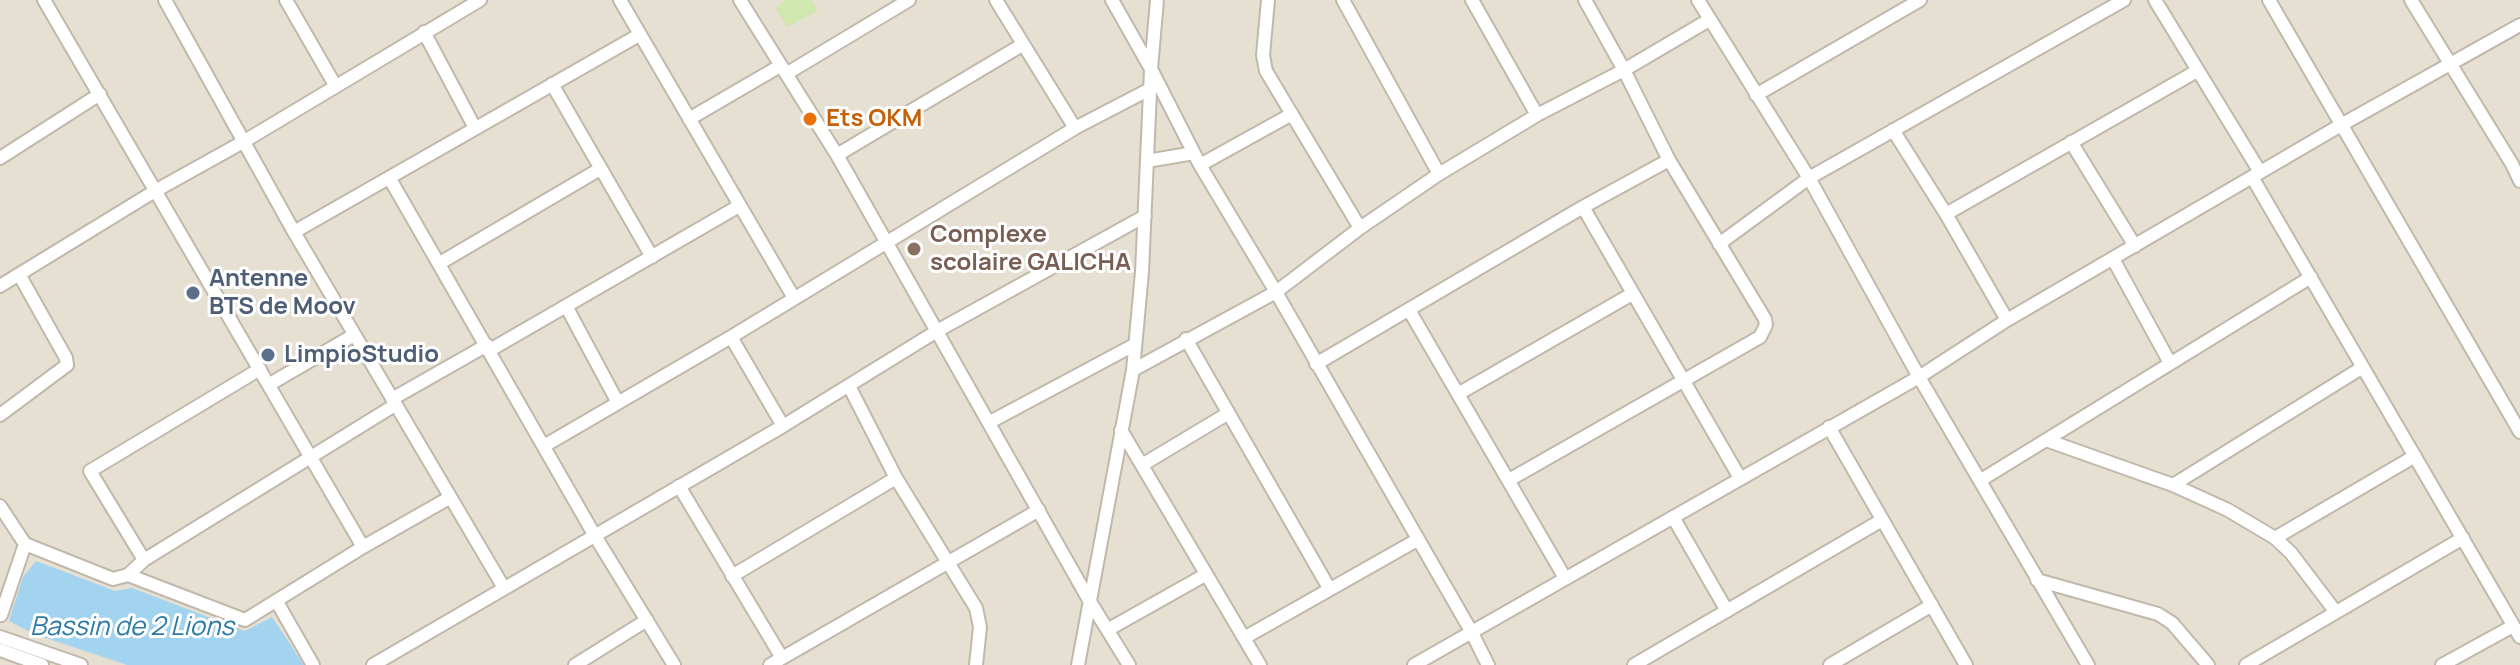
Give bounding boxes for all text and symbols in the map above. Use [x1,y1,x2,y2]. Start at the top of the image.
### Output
place label: Ets OKM [826,105,922,133]
marker: Ets OKM [801,110,819,128]
place label: Complexe scolaire GALICHA [930,221,1131,277]
marker: Complexe scolaire GALICHA [905,240,923,258]
place label: Antenne BTS de Moov [209,265,356,321]
marker: Antenne BTS de Moov [184,284,202,302]
place label: LimpioStudio [284,341,439,369]
marker: LimpioStudio [259,346,277,364]
water label: Bassin de 2 Lions [30,612,234,644]

